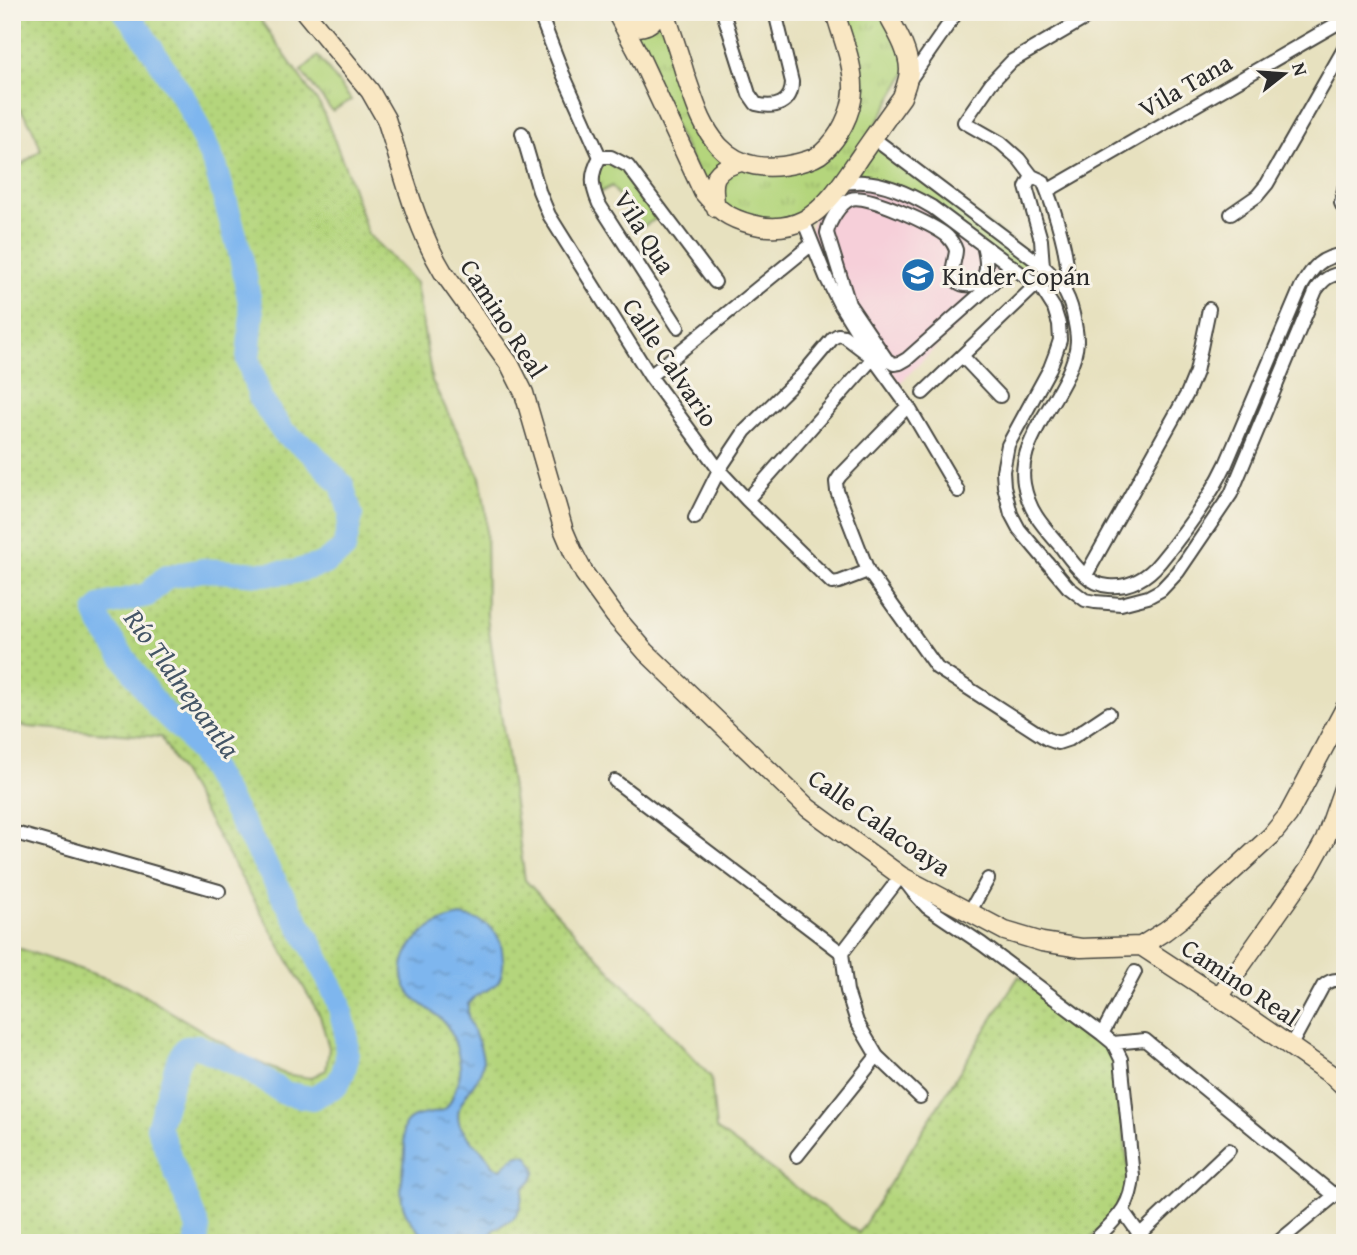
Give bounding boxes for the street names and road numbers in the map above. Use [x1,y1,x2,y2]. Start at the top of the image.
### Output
street label: Vila Tana [1131,42,1240,127]
street label: Vila Qua [604,183,686,282]
street label: Camino Real [451,251,557,385]
street label: Calle Calvario [613,289,729,435]
street label: Calle Calacoaya [800,758,960,886]
street label: Camino Real [1174,928,1308,1036]

